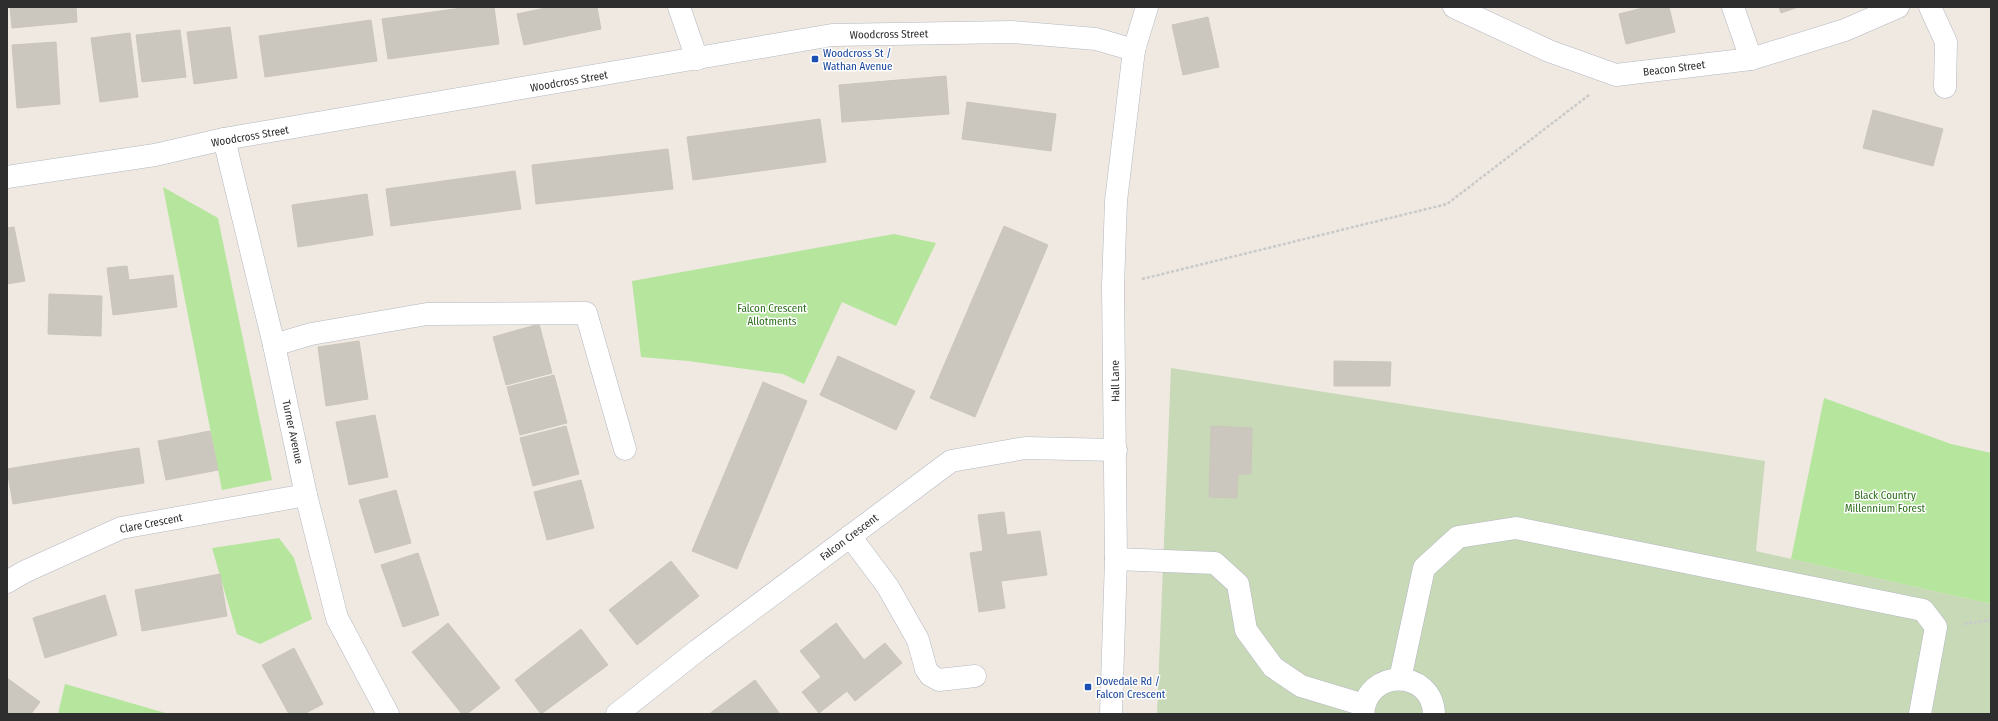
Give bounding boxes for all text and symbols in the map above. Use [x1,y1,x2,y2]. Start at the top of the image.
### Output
street label: Woodcross Street [850,27,929,42]
place label: Woodcross St / Wathan Avenue [823,47,893,73]
marker: Woodcross St / Wathan Avenue [810,54,820,64]
street label: Beacon Street [1642,58,1706,79]
street label: Woodcross Street [529,68,609,95]
street label: Woodcross Street [210,123,290,150]
park label: Falcon Crescent Allotments [737,302,807,328]
street label: Hall Lane [1109,360,1122,402]
street label: Turner Avenue [279,399,306,465]
park label: Black Country Millennium Forest [1845,489,1926,515]
street label: Clare Crescent [119,511,184,536]
street label: Falcon Crescent [818,511,881,563]
place label: Dovedale Rd / Falcon Crescent [1096,675,1166,701]
marker: Dovedale Rd / Falcon Crescent [1083,682,1093,692]

